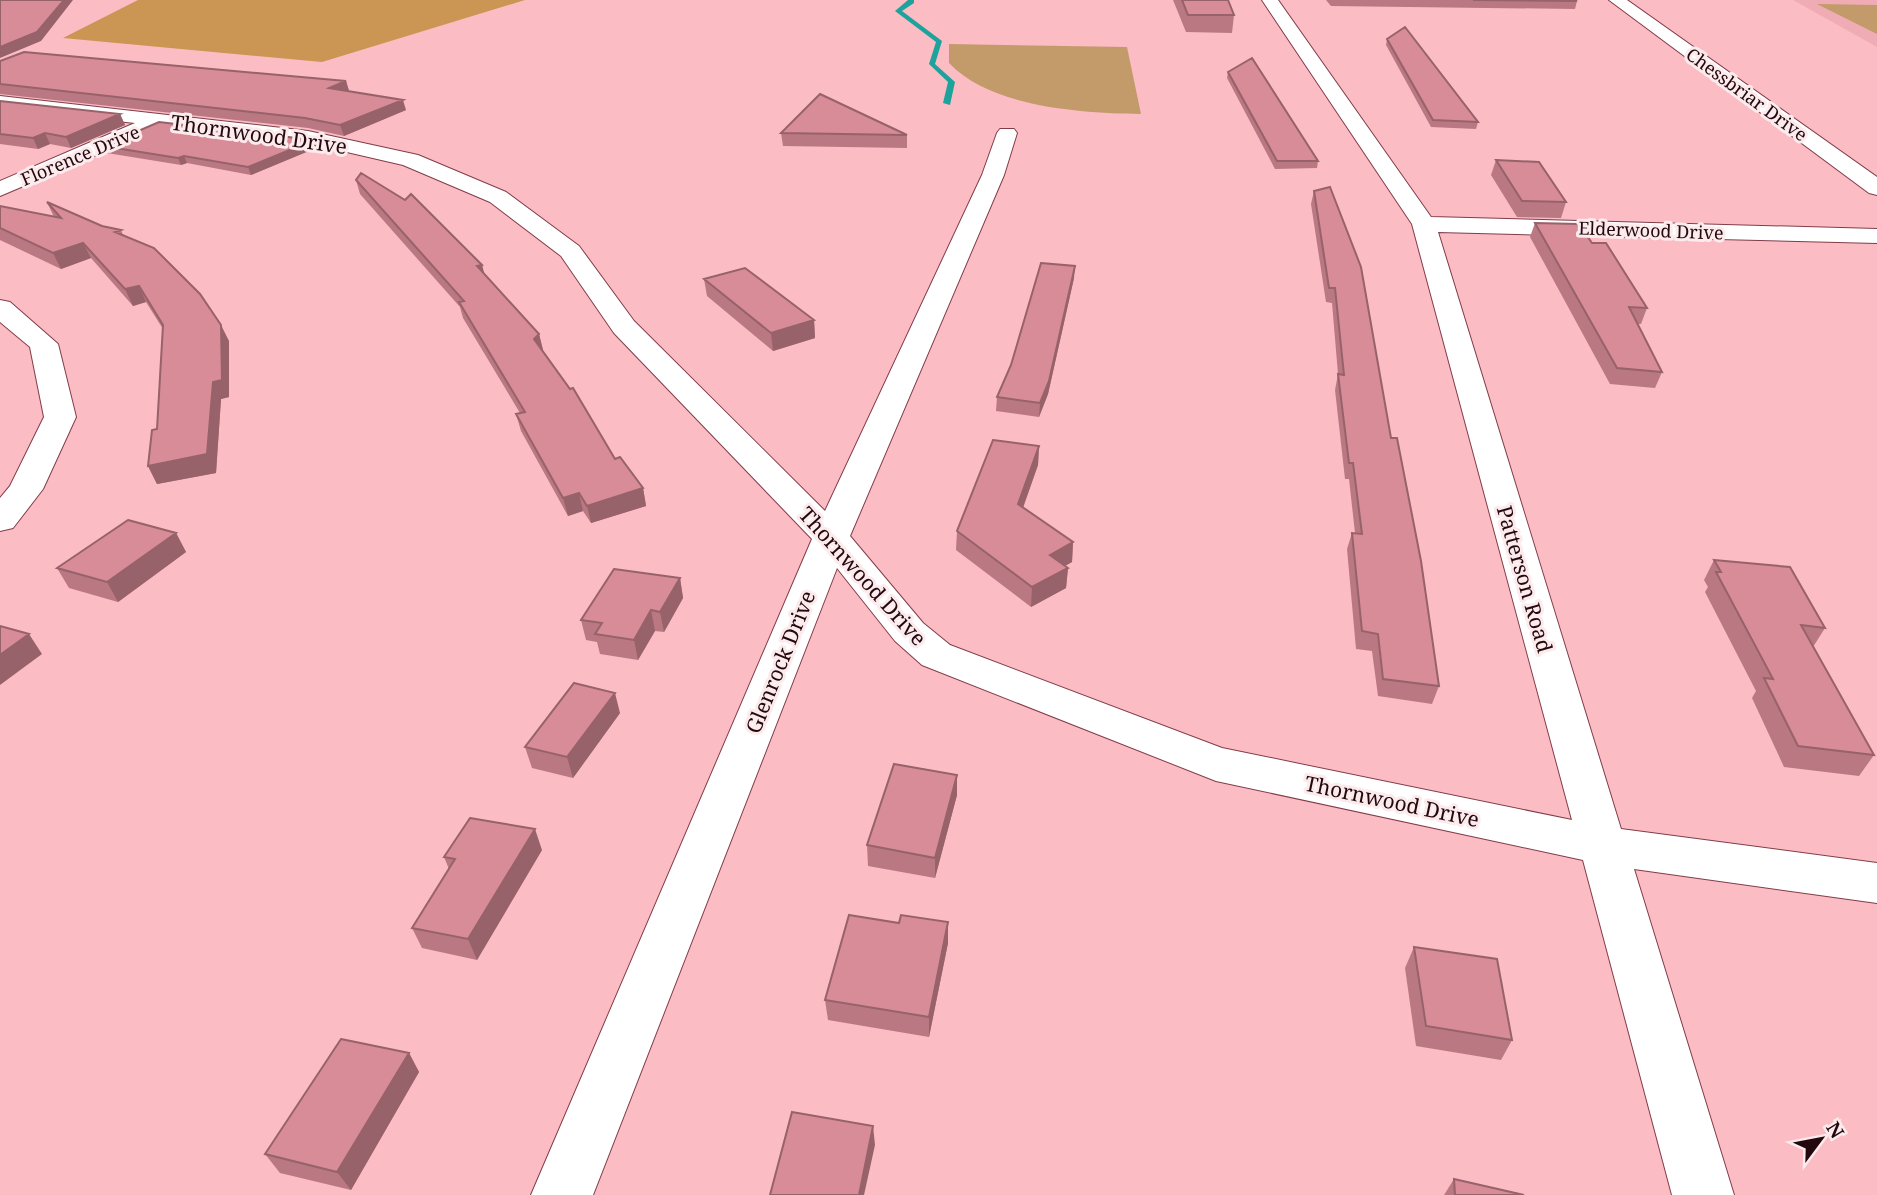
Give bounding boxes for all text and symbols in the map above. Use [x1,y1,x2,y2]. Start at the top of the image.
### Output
street label: Chessbriar Drive [1682,42,1812,146]
street label: Thornwood Drive [169,108,349,160]
street label: Florence Drive [17,119,143,191]
street label: Elderwood Drive [1578,215,1724,245]
street label: Thornwood Drive [793,501,933,651]
street label: Patterson Road [1491,502,1559,656]
street label: Glenrock Drive [739,586,821,738]
street label: Thornwood Drive [1302,769,1482,833]
north arrow [1786,1104,1856,1174]
text: N [1820,1117,1850,1143]

